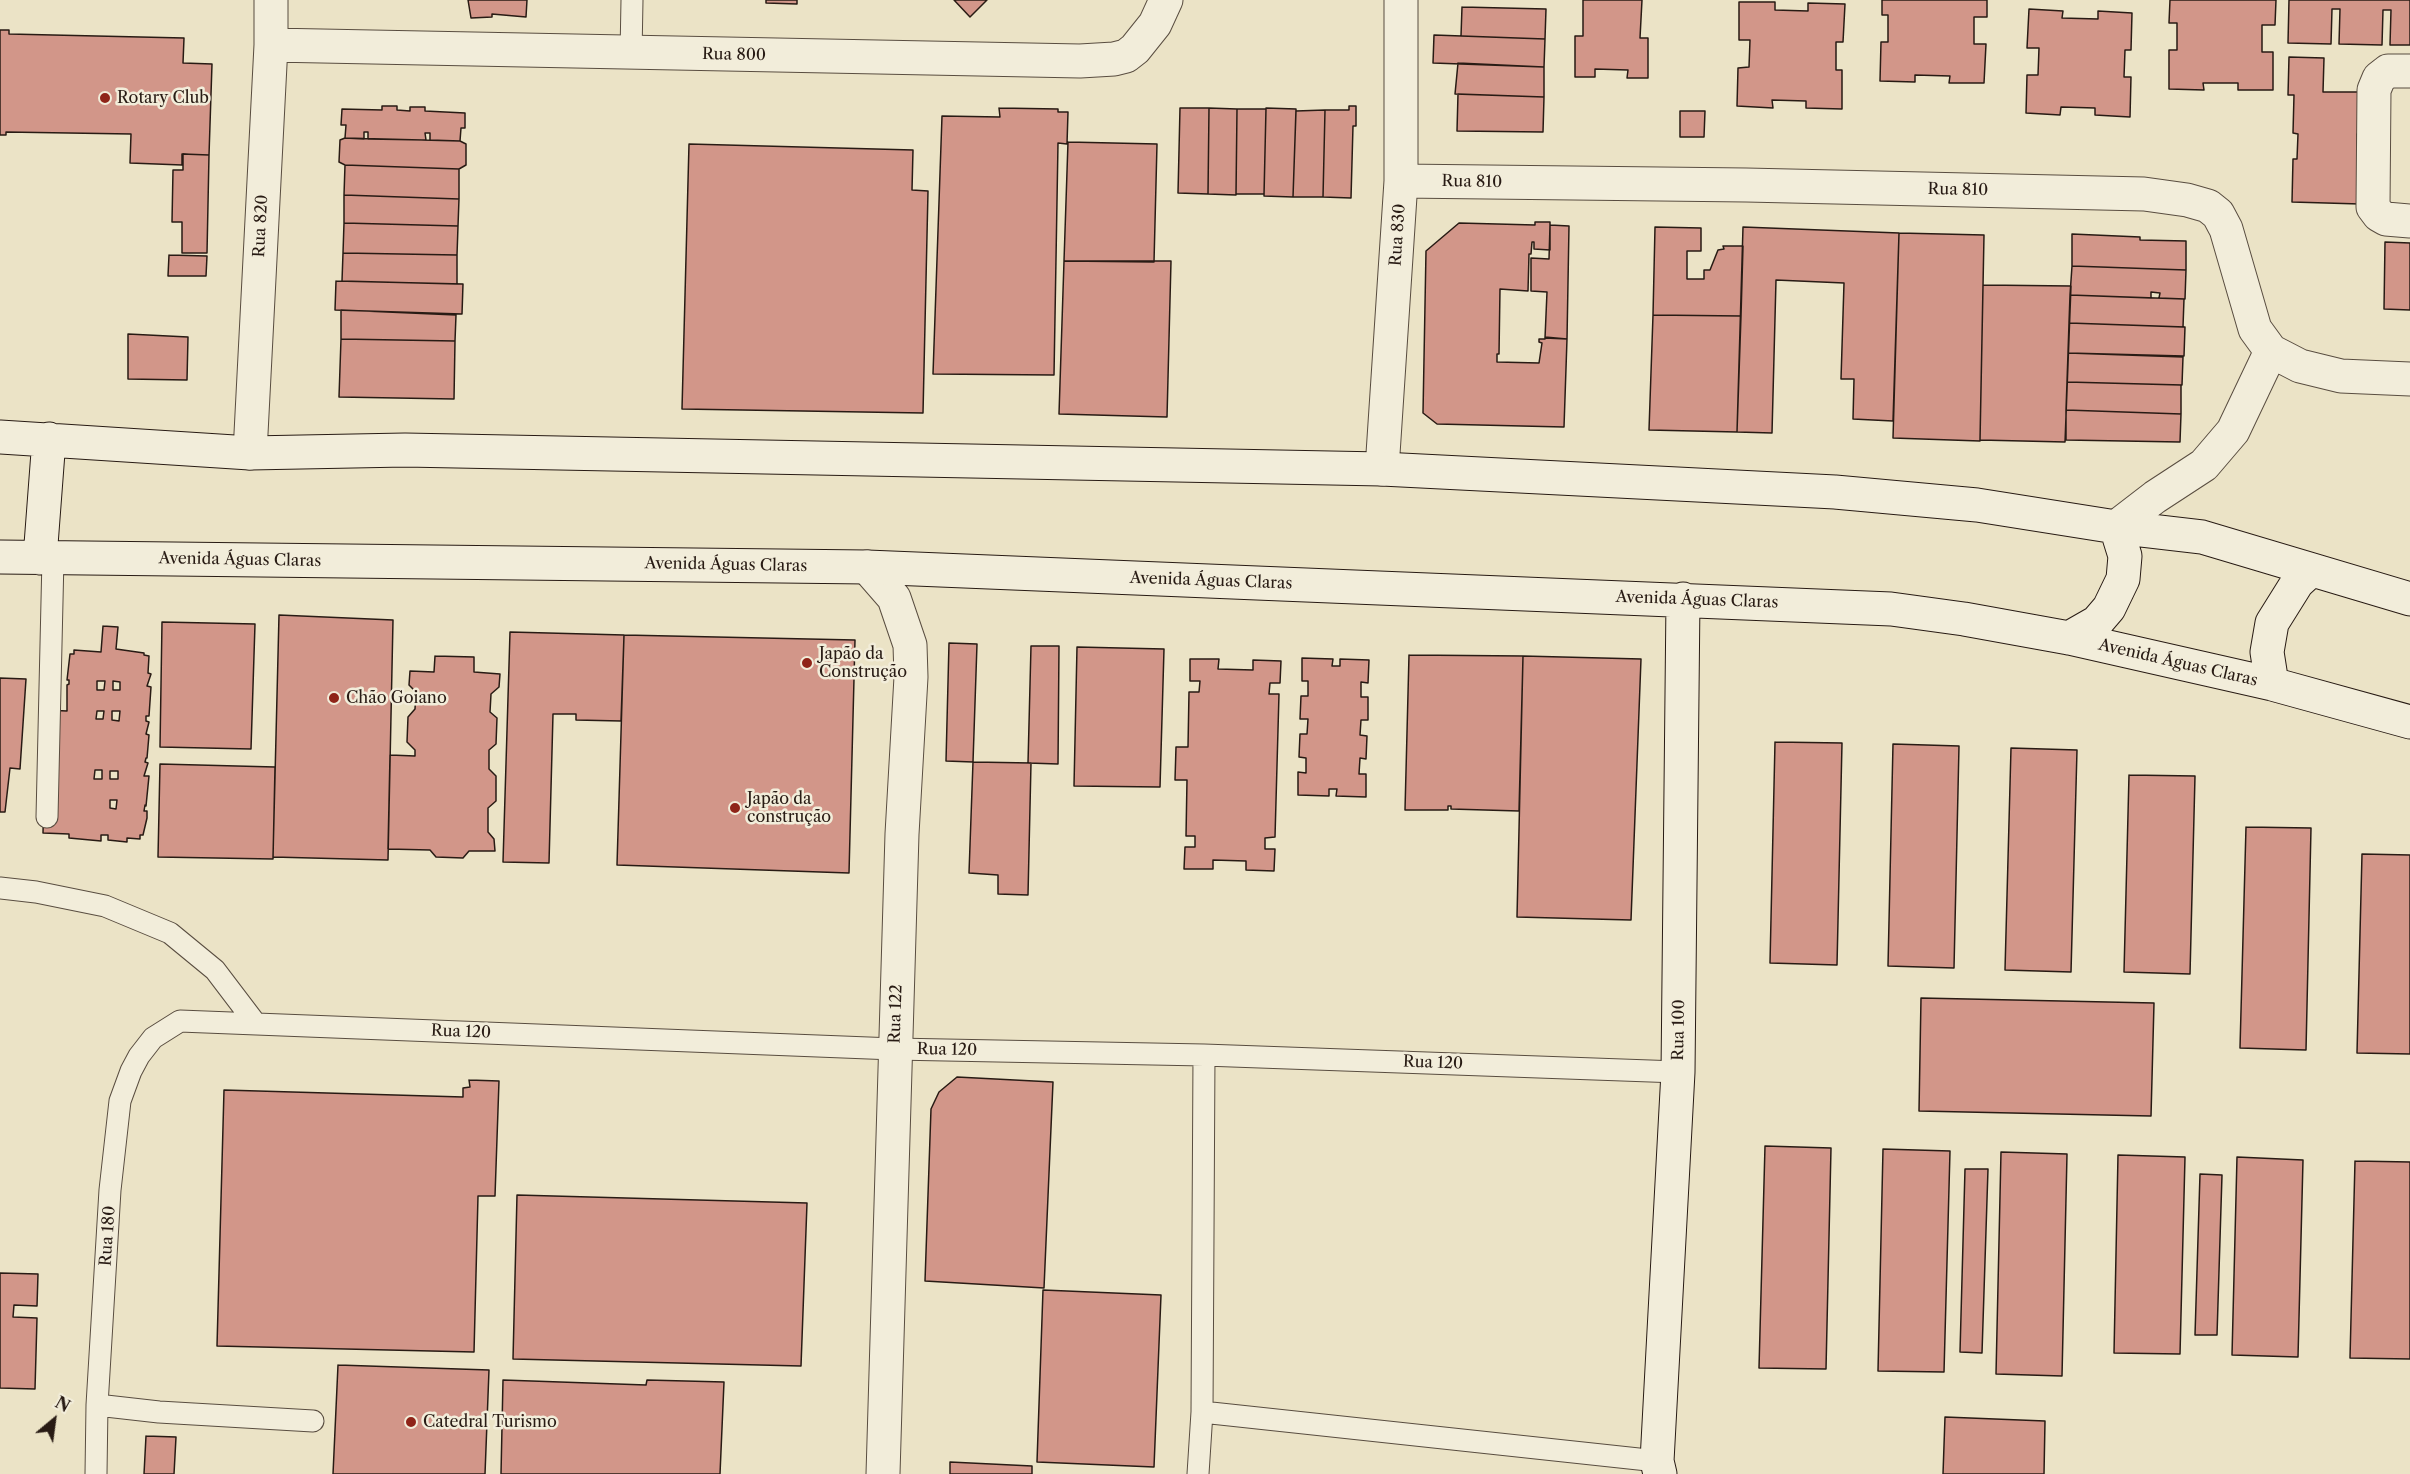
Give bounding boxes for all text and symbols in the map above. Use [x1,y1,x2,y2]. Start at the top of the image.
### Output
street label: Rua 800 [702,45,766,65]
place label: Rotary Club [117,88,209,108]
marker: Rotary Club [98,91,112,105]
street label: Rua 810 [1442,172,1502,192]
street label: Rua 810 [1928,180,1988,200]
street label: Rua 820 [250,194,272,258]
street label: Rua 830 [1386,203,1410,267]
street label: Avenida Águas Claras [158,549,322,571]
street label: Avenida Águas Claras [644,554,808,576]
street label: Avenida Águas Claras [1129,569,1293,593]
street label: Avenida Águas Claras [1615,588,1779,612]
street label: Avenida Águas Claras [2097,635,2259,691]
place label: Japão da Construção [819,644,907,682]
marker: Japão da Construção [800,656,814,670]
place label: Chão Goiano [346,688,447,708]
marker: Chão Goiano [327,691,341,705]
place label: Japão da construção [747,789,831,827]
marker: Japão da construção [728,801,742,815]
street label: Rua 122 [885,984,907,1044]
street label: Rua 100 [1669,999,1689,1061]
street label: Rua 120 [431,1021,491,1043]
street label: Rua 120 [917,1040,977,1060]
street label: Rua 120 [1403,1052,1463,1074]
street label: Rua 180 [96,1205,120,1267]
north arrow [24,1390,84,1450]
text: N [52,1392,74,1416]
place label: Catedral Turismo [423,1412,557,1432]
marker: Catedral Turismo [404,1415,418,1429]

